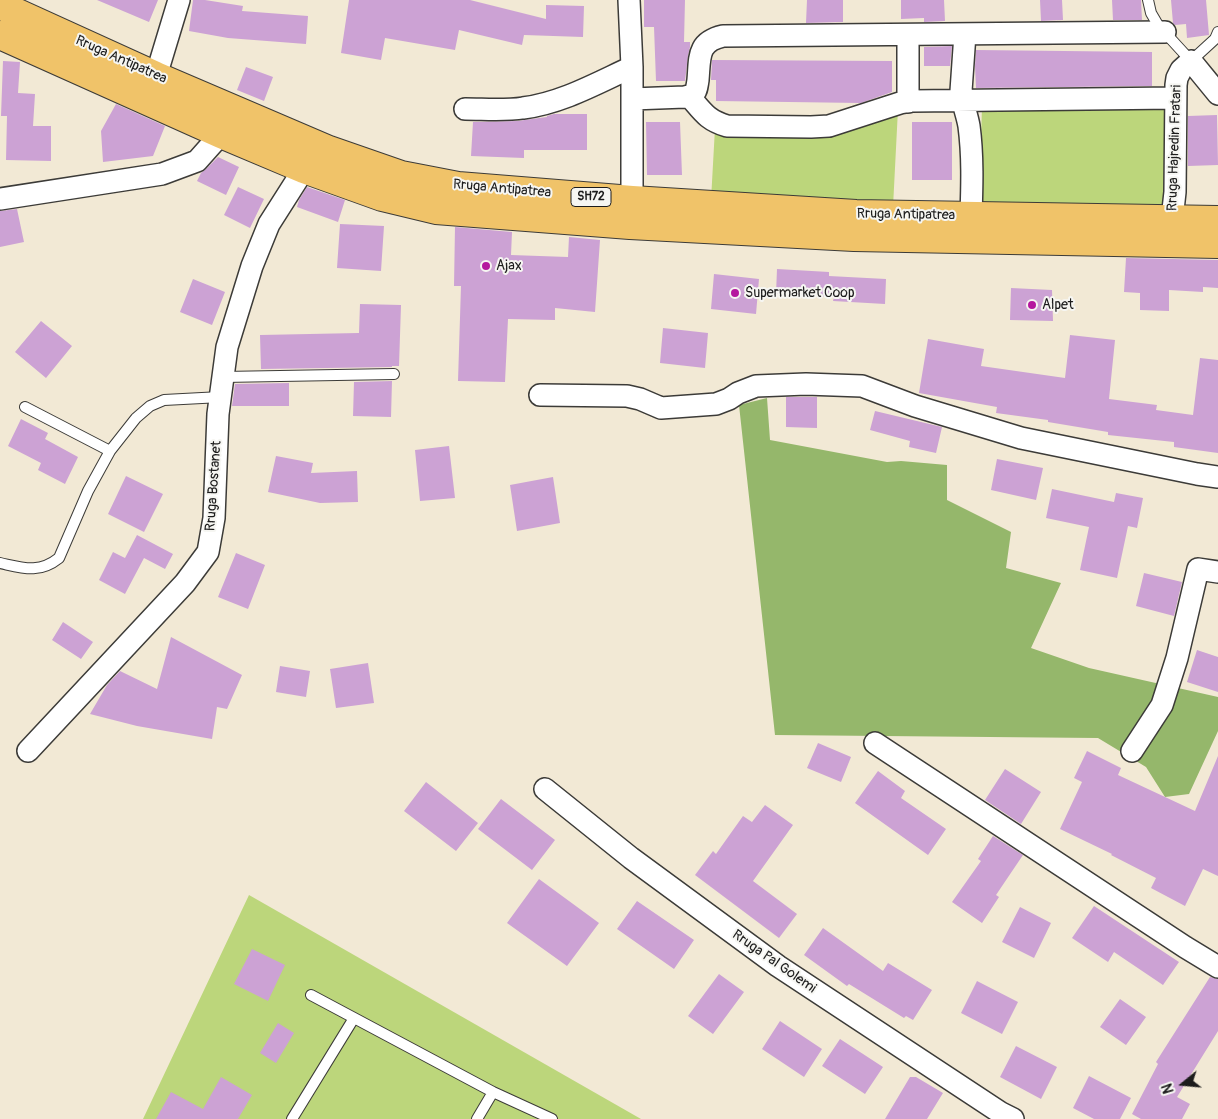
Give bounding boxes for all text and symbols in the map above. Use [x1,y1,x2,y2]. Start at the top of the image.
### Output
street label: Rruga Antipatrea [73,32,169,88]
street label: Rruga Hajredin Fratari [1164,85,1186,211]
street label: Rruga Antipatrea [452,176,552,202]
road number: SH72 [571,188,611,206]
street label: Rruga Antipatrea [857,206,955,224]
place label: Ajax [496,258,522,274]
marker: Ajax [480,260,492,272]
place label: Supermarket Coop [745,285,854,301]
marker: Supermarket Coop [729,287,741,299]
place label: Alpet [1042,297,1074,313]
marker: Alpet [1026,299,1038,311]
street label: Rruga Bostanet [202,440,226,532]
street label: Rruga Pal Golemi [729,927,819,997]
north arrow [1158,1059,1208,1109]
text: N [1159,1082,1178,1096]

